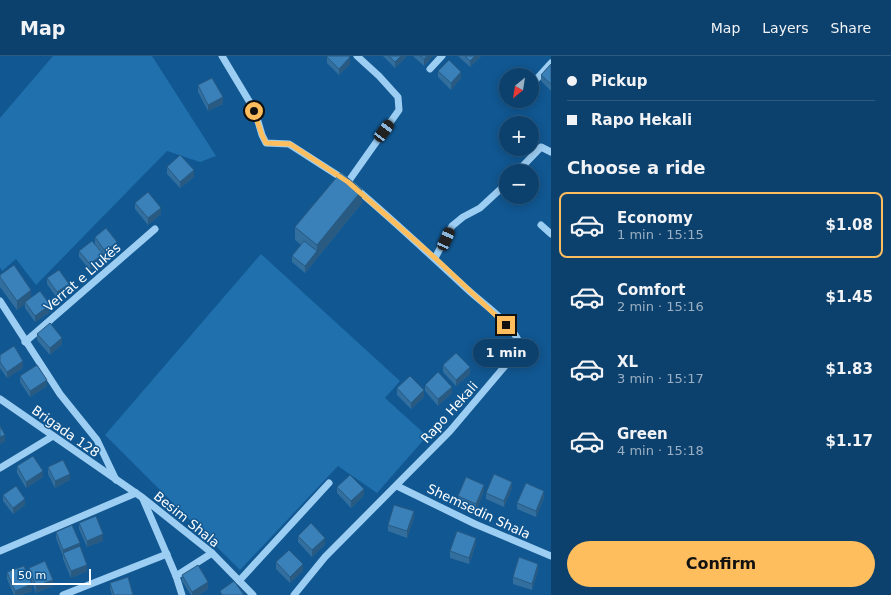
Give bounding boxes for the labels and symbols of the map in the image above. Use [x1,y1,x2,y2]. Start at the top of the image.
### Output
north arrow [499,68,539,108]
route start [245,102,263,120]
car [372,118,396,144]
car [436,226,456,252]
street label: Verrat e Llukës [41,240,124,315]
route end [497,316,515,334]
callout: 1 min [473,339,539,367]
street label: Rapo Hekali [418,379,481,446]
street label: Brigada 128 [29,403,102,460]
street label: Shemsedin Shala [425,481,533,542]
street label: Besim Shala [151,488,223,550]
scale bar [12,567,91,586]

